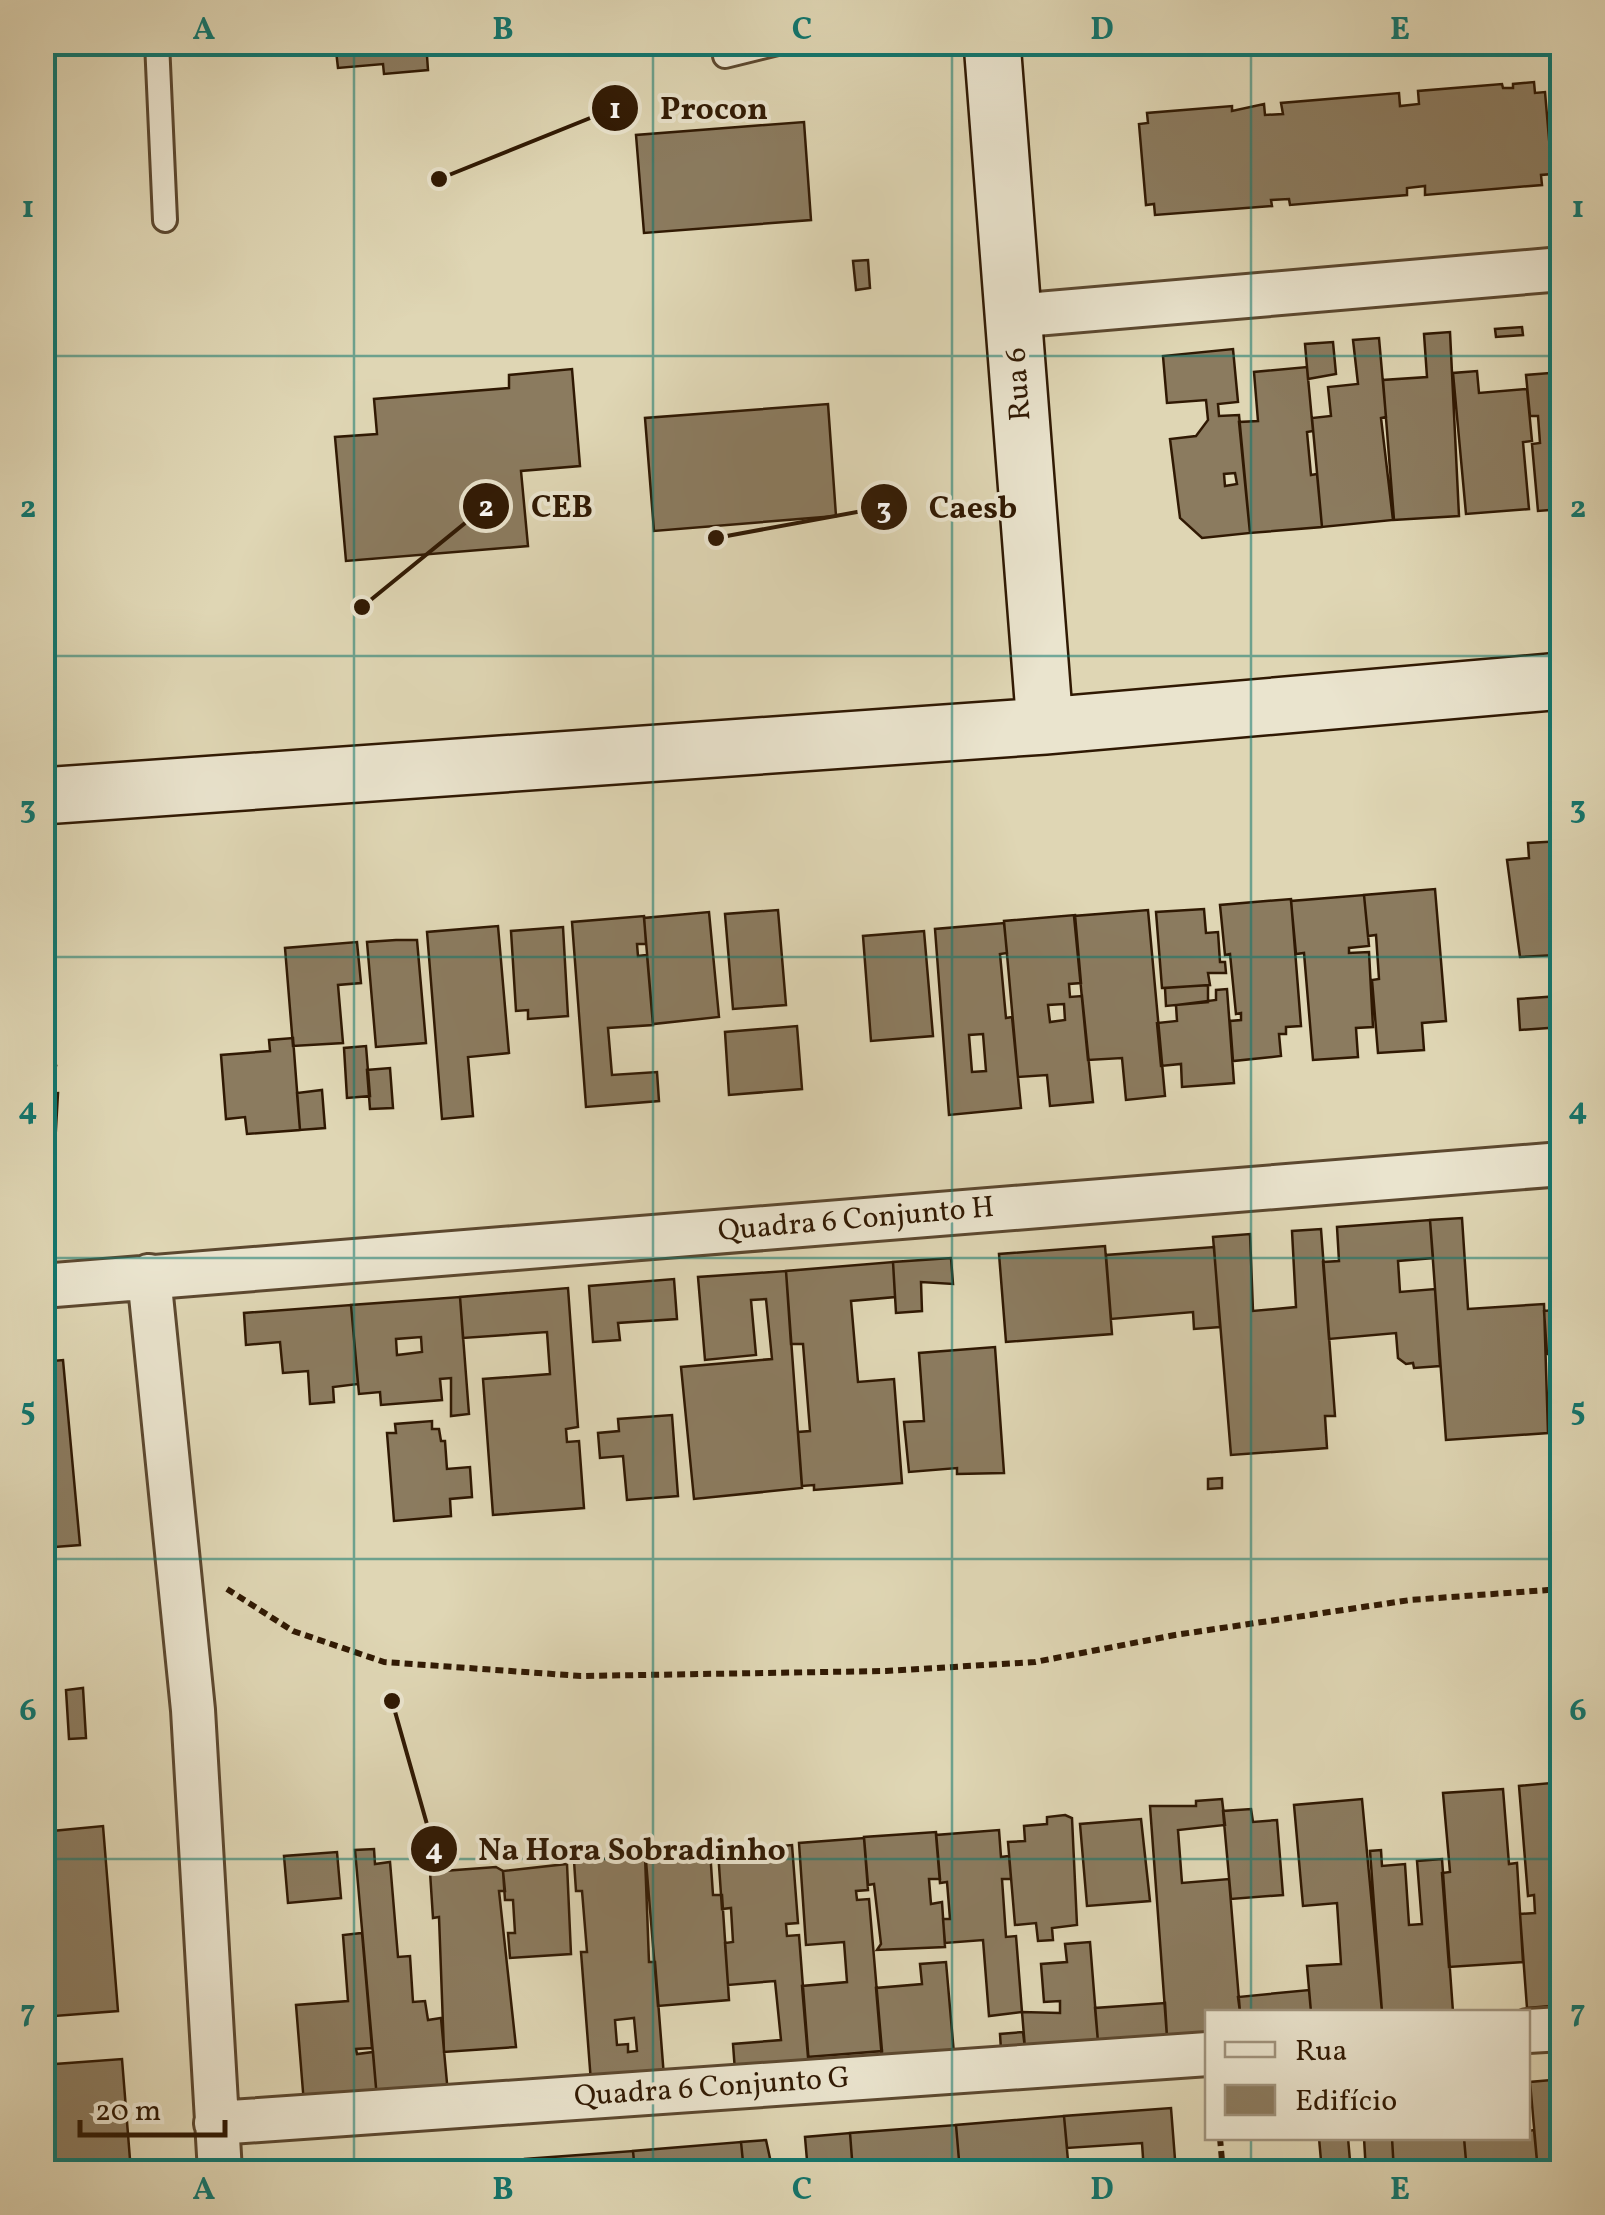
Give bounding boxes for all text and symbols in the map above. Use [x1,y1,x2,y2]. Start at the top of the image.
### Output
text: A [193,9,216,53]
text: B [492,9,514,53]
text: C [792,9,812,53]
text: D [1090,9,1114,53]
text: E [1390,9,1410,53]
callout: Procon [590,77,788,139]
text: 1 [609,89,621,131]
text: Procon [660,89,768,133]
text: 1 [22,187,34,231]
text: 1 [1572,187,1584,231]
street label: Rua 6 [995,346,1043,422]
callout: CEB [461,475,613,537]
callout: Caesb [859,476,1037,538]
text: 2 [20,487,36,531]
text: 2 [478,487,494,529]
text: CEB [531,487,593,531]
text: 2 [1570,487,1586,531]
text: Caesb [929,488,1017,532]
text: 3 [876,489,892,531]
text: 3 [20,788,36,832]
text: 3 [1570,788,1586,832]
text: 4 [18,1089,38,1133]
text: 4 [1568,1089,1588,1133]
street label: Quadra 6 Conjunto H [716,1187,996,1253]
text: 5 [20,1390,36,1434]
text: 5 [1570,1390,1586,1434]
text: 6 [19,1690,37,1734]
text: 6 [1569,1690,1587,1734]
callout: Na Hora Sobradinho [409,1818,806,1880]
text: 4 [425,1830,443,1872]
text: Na Hora Sobradinho [478,1830,786,1874]
text: 7 [20,1991,36,2035]
text: 7 [1570,1991,1586,2035]
legend [1205,2010,1530,2140]
text: Rua [1295,2031,1347,2073]
street label: Quadra 6 Conjunto G [573,2057,851,2119]
scale bar [80,2075,225,2137]
text: Edifício [1295,2081,1397,2123]
text: 20 m [95,2091,161,2133]
text: A [193,2169,216,2213]
text: B [492,2169,514,2213]
text: C [792,2169,812,2213]
text: D [1090,2169,1114,2213]
text: E [1390,2169,1410,2213]

